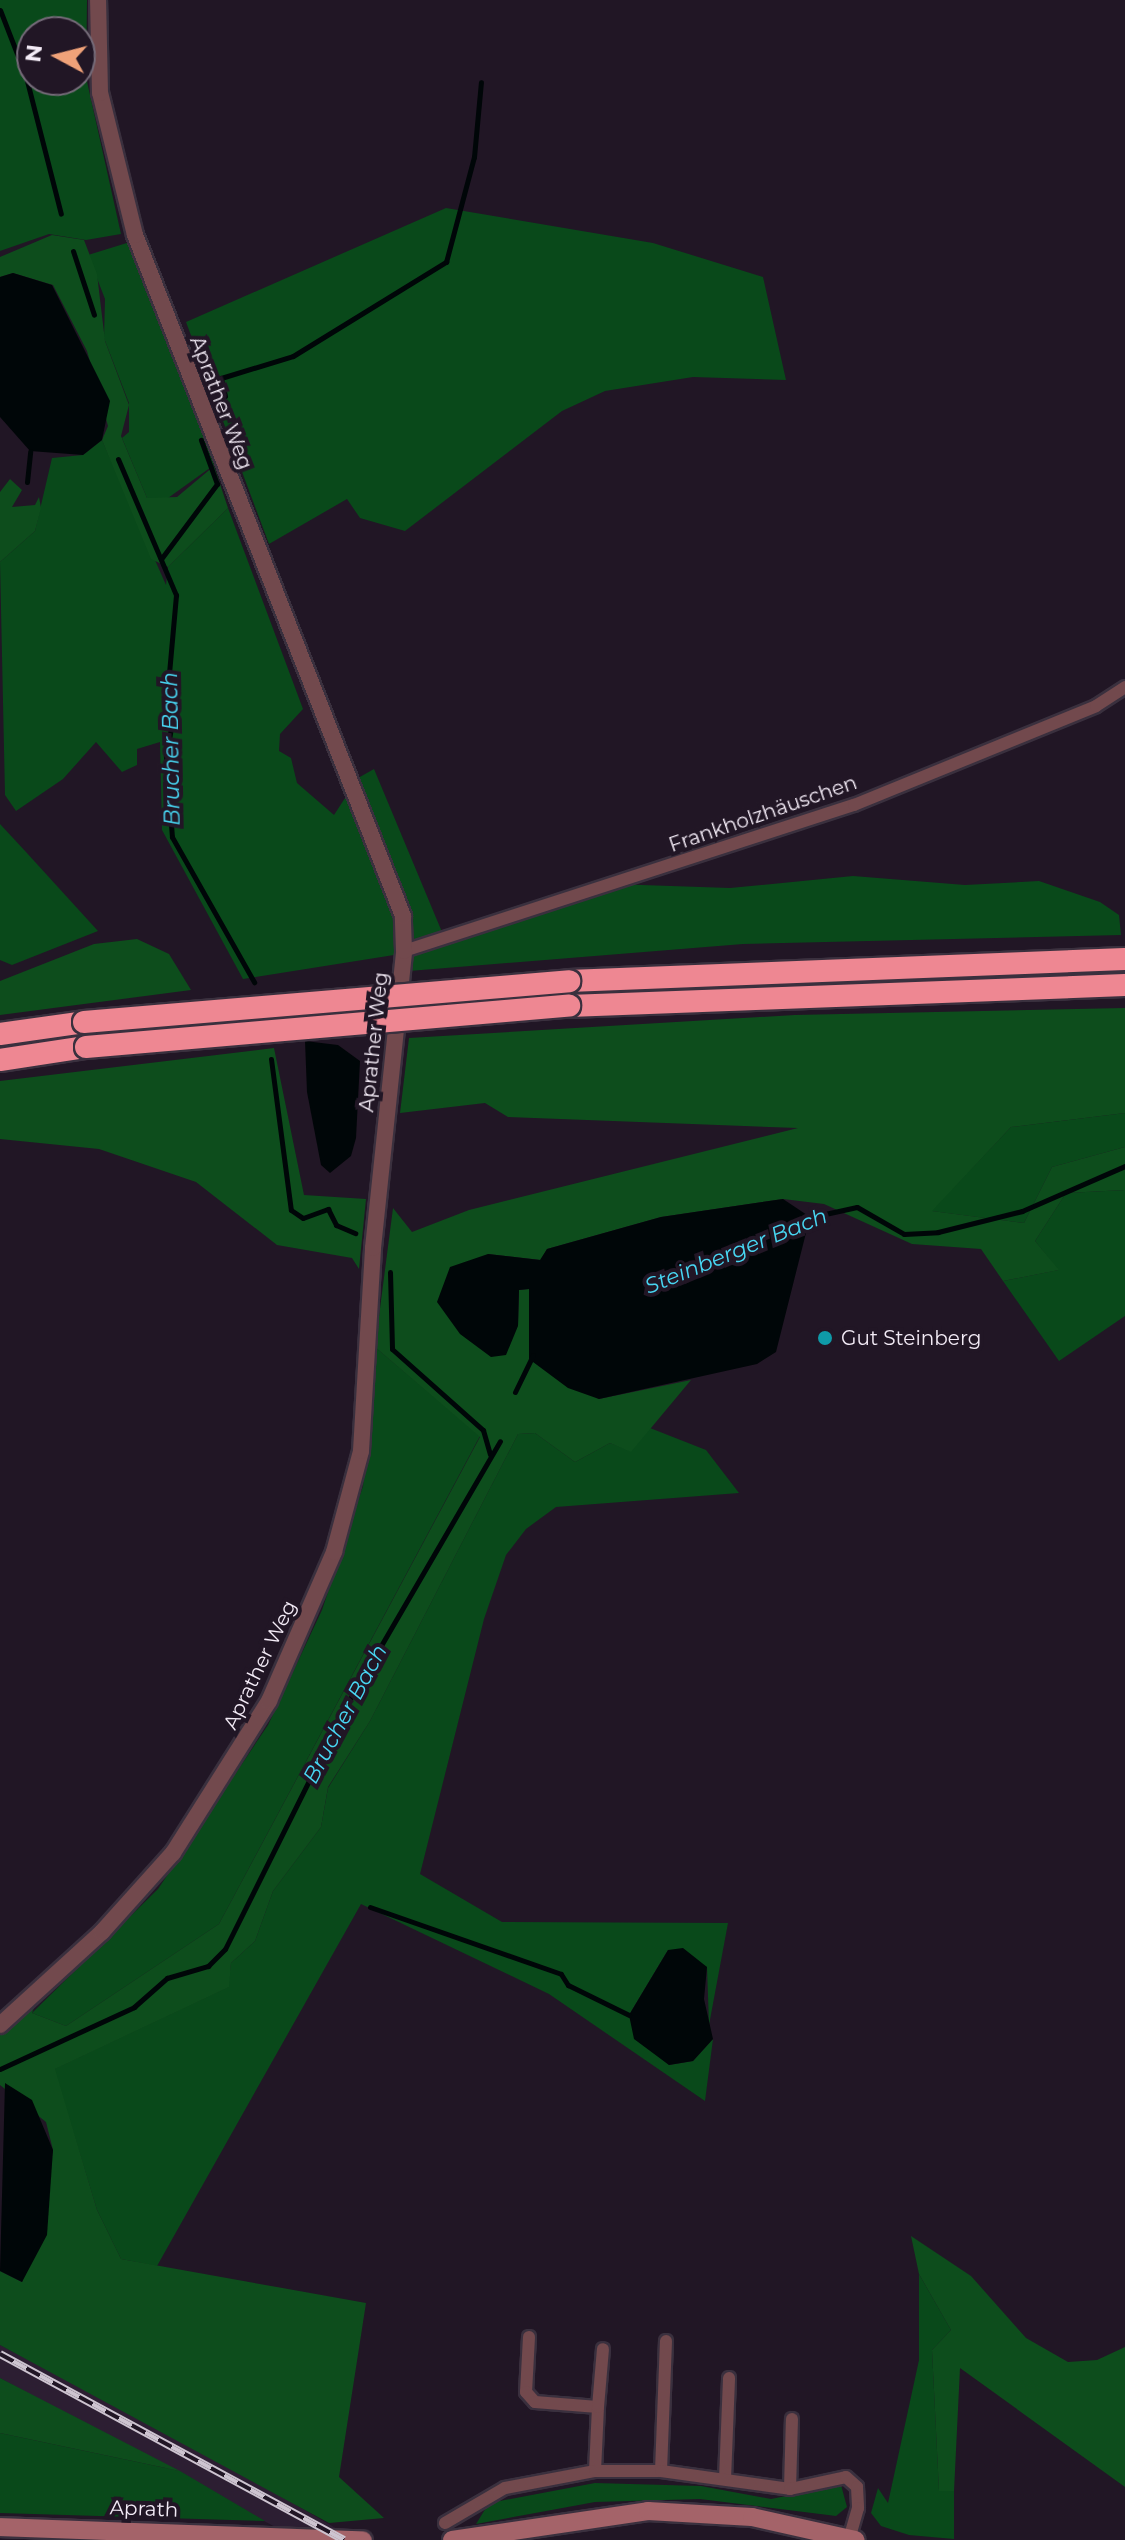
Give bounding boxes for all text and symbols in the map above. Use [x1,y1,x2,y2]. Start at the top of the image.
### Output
north arrow [16,16,96,96]
text: N [19,43,48,64]
street label: Aprather Weg [185,333,257,473]
water label: Brucher Bach [156,672,186,826]
street label: Frankholzhäuschen [666,771,860,857]
street label: Aprather Weg [355,971,393,1113]
water label: Steinberger Bach [641,1202,831,1300]
place label: Gut Steinberg [841,1326,981,1350]
marker: Gut Steinberg [816,1329,834,1347]
street label: Aprather Weg [218,1596,302,1734]
water label: Brucher Bach [297,1640,393,1788]
street label: Aprath [109,2496,179,2522]

